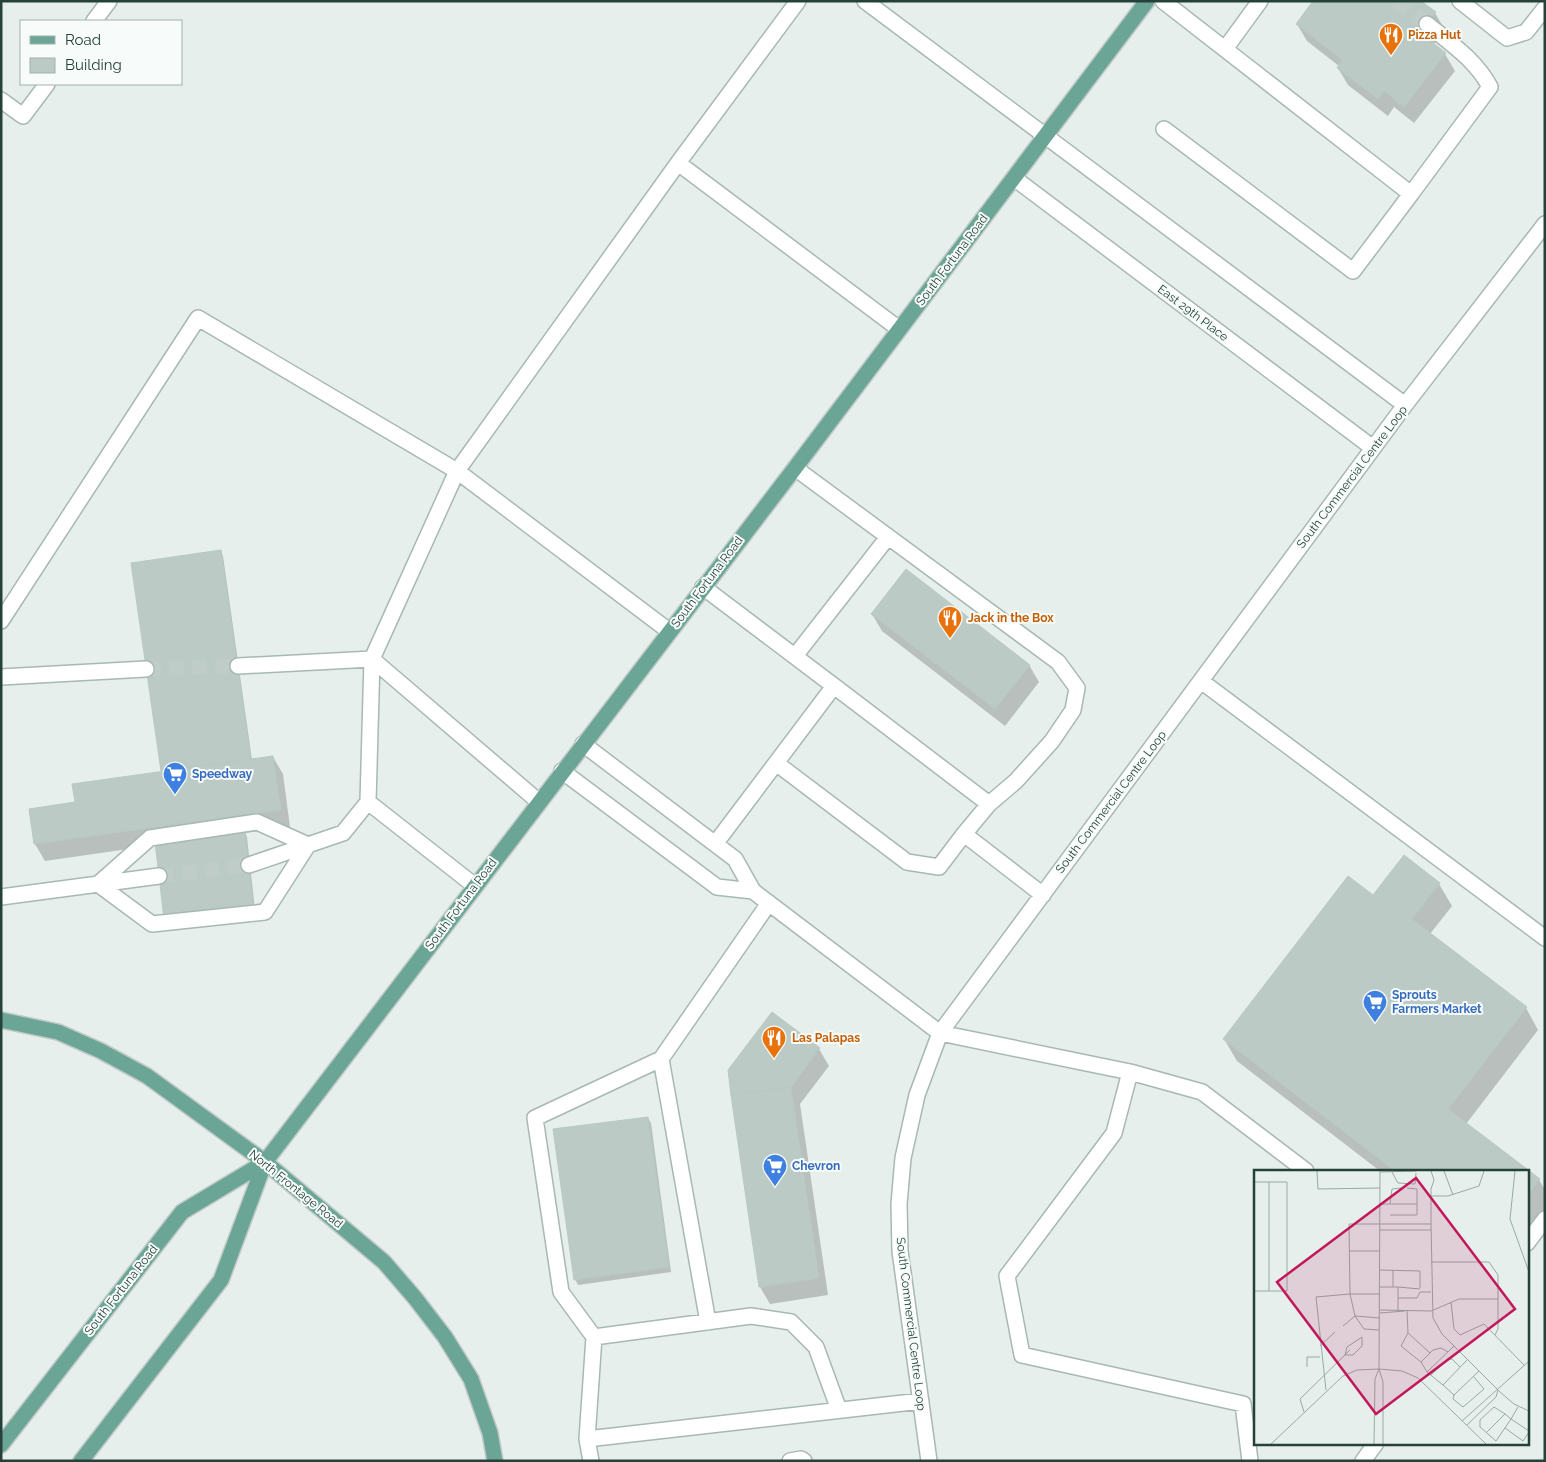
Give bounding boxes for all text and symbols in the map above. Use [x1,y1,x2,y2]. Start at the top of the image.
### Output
legend [20,20,182,85]
restaurant icon: Pizza Hut [1378,22,1404,56]
place label: Pizza Hut [1408,28,1461,42]
text: Road [65,31,101,49]
text: Building [65,56,122,74]
street label: South Fortuna Road [913,212,991,308]
street label: East 29th Place [1155,282,1231,344]
street label: South Commercial Centre Loop [1294,403,1410,551]
street label: South Fortuna Road [668,534,746,630]
restaurant icon: Jack in the Box [937,605,963,639]
place label: Jack in the Box [968,611,1054,625]
street label: South Commercial Centre Loop [1053,728,1169,876]
supermarket icon: Speedway [162,761,188,795]
place label: Speedway [192,767,253,781]
street label: South Fortuna Road [422,856,500,952]
place label: Sprouts Farmers Market [1392,988,1482,1016]
supermarket icon: Sprouts Farmers Market [1362,989,1388,1023]
restaurant icon: Las Palapas [761,1025,787,1059]
place label: Las Palapas [792,1031,860,1045]
street label: North Frontage Road [246,1147,346,1231]
supermarket icon: Chevron [762,1153,788,1187]
place label: Chevron [792,1159,840,1173]
inset map [1254,1170,1528,1444]
street label: South Commercial Centre Loop [893,1236,929,1412]
street label: South Fortuna Road [82,1242,160,1338]

